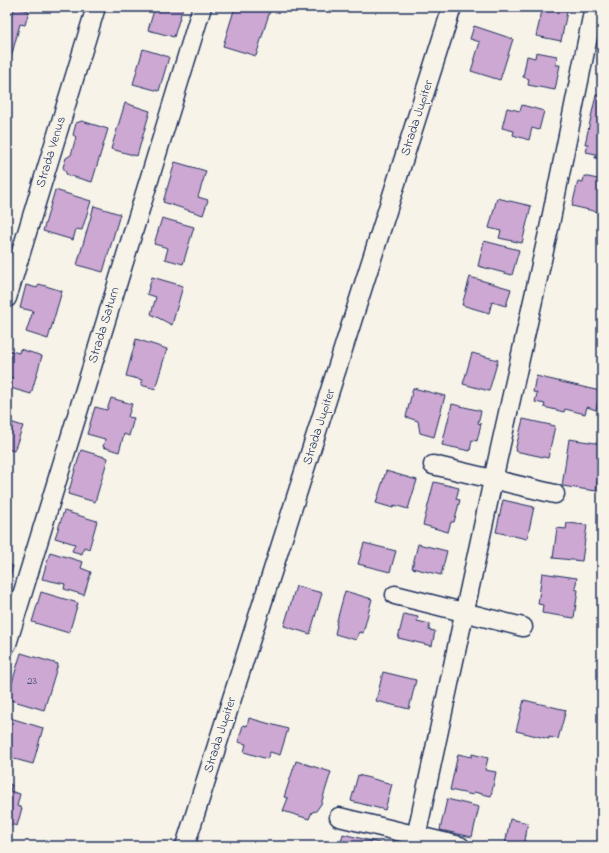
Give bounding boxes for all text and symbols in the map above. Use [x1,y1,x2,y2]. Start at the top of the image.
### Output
street label: Strada Jupiter [396,77,438,158]
street label: Strada Venus [31,114,71,190]
street label: Strada Saturn [83,284,125,366]
street label: Strada Jupiter [298,386,340,467]
house number: 23 [27,673,37,689]
street label: Strada Jupiter [199,694,241,775]

